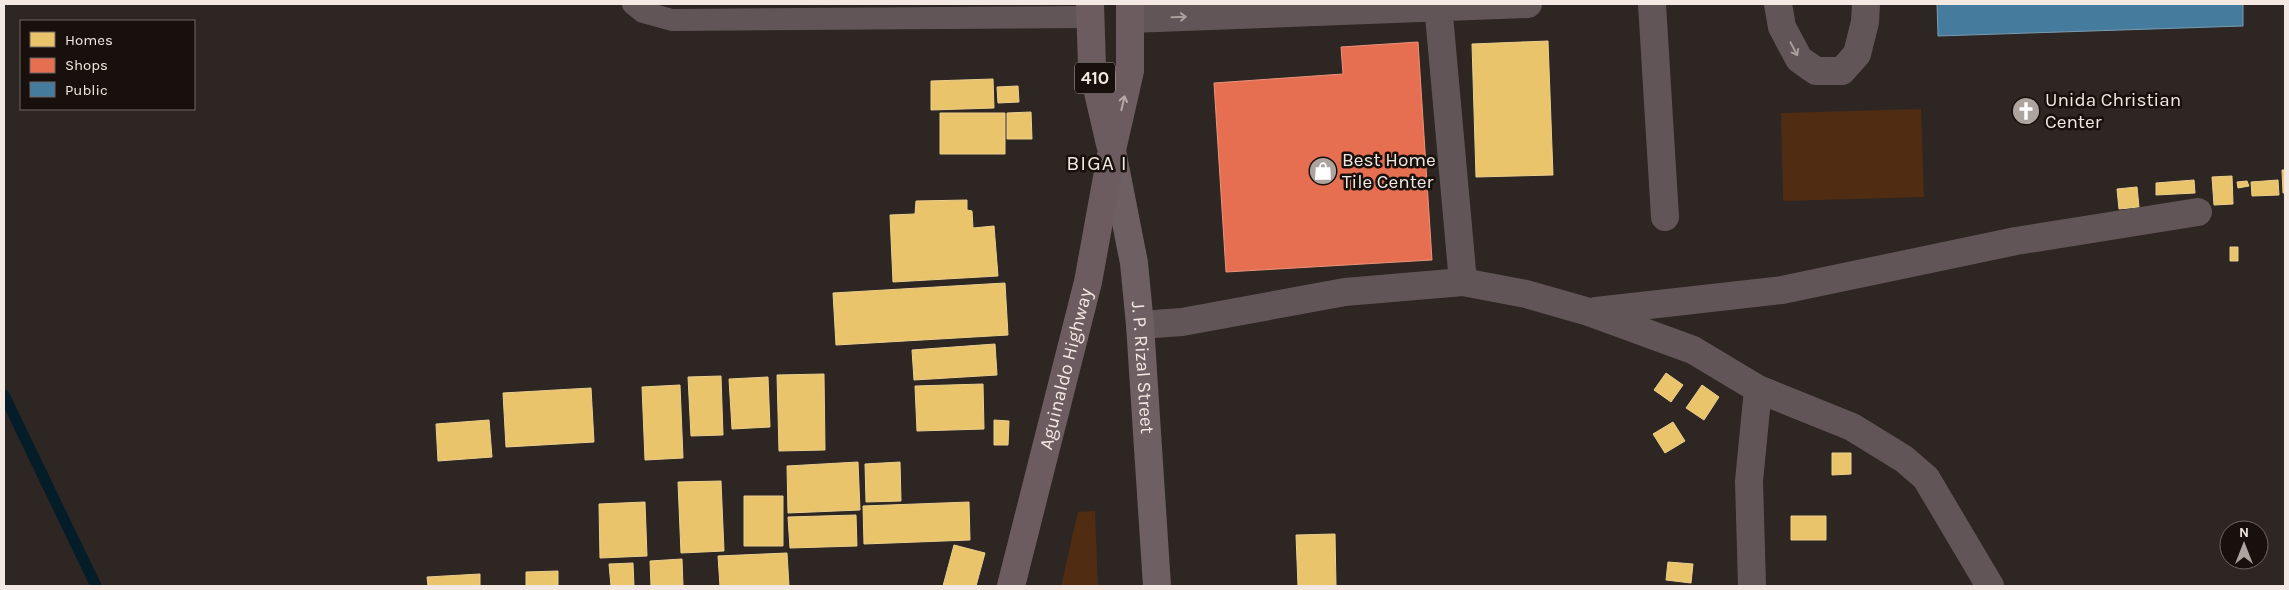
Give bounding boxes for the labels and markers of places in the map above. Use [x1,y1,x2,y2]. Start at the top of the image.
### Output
place label: Unida Christian Center [2045,89,2181,133]
church icon: Unida Christian Center [2011,96,2041,126]
place label: Best Home Tile Center [1342,149,1436,193]
shop icon: Best Home Tile Center [1308,156,1338,186]

